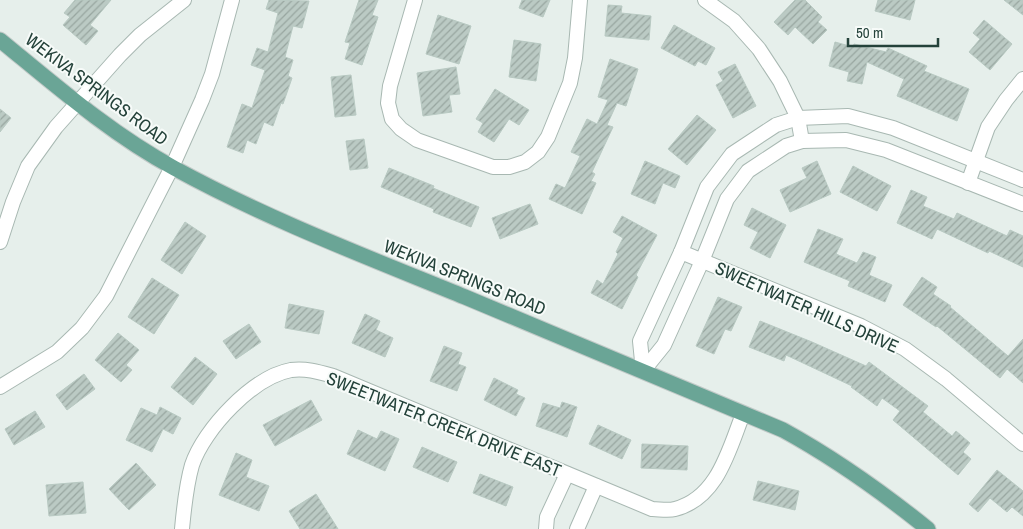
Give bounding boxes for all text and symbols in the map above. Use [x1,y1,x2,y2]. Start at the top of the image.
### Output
scale bar [848,15,938,47]
text: 50 m [856,22,883,43]
street label: WEKIVA SPRINGS ROAD [20,27,174,151]
street label: WEKIVA SPRINGS ROAD [380,233,550,321]
street label: SWEETWATER HILLS DRIVE [711,255,903,359]
street label: SWEETWATER CREEK DRIVE EAST [323,365,565,483]

